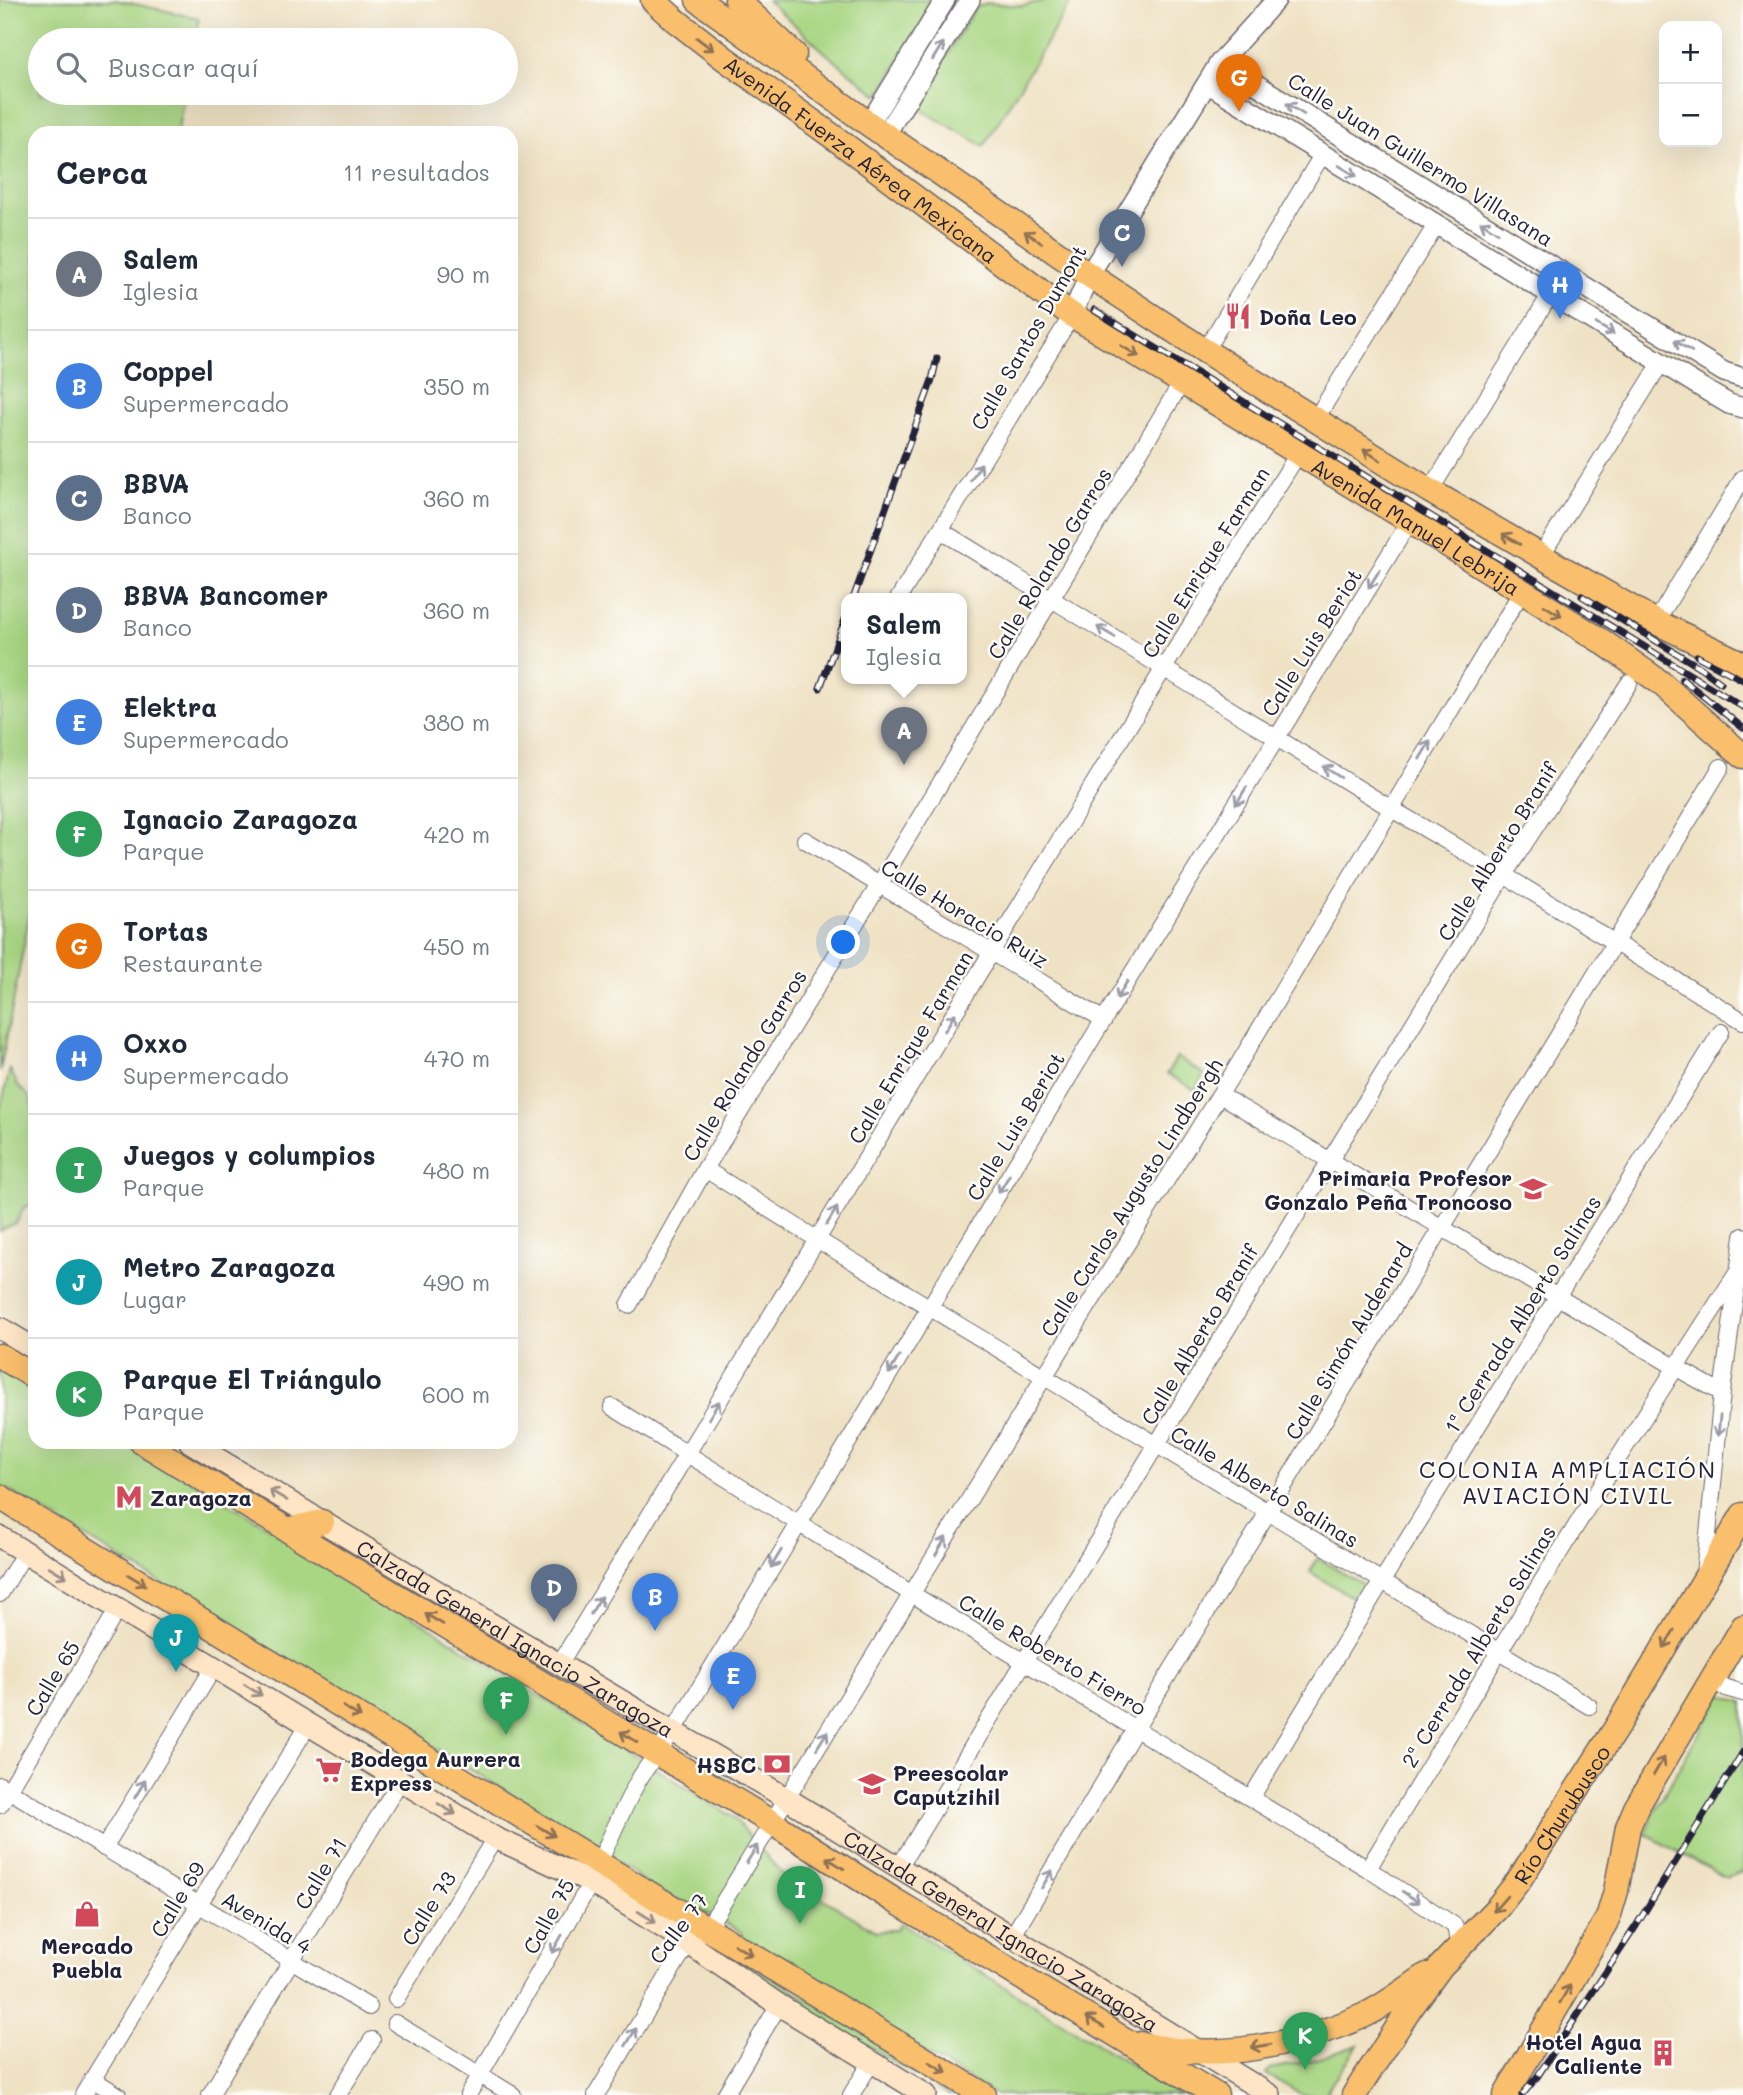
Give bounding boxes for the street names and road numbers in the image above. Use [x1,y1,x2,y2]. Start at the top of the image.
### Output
street label: Avenida Fuerza Aérea Mexicana [719,49,1003,269]
street label: Calle Juan Guillermo Villasana [1283,66,1559,252]
street label: Calle Santos Dumont [964,240,1092,434]
street label: Avenida Manuel Lebrija [1307,451,1526,600]
street label: Calle Enrique Farman [1135,461,1275,663]
street label: Calle Rolando Garros [981,462,1117,664]
street label: Calle Luis Beriot [1255,563,1367,721]
street label: Calle Alberto Branif [1431,756,1564,946]
street label: Calle Horacio Ruiz [876,852,1054,974]
street label: Calle Enrique Farman [842,946,978,1148]
street label: Calle Rolando Garros [676,964,812,1166]
street label: Calle Luis Beriot [960,1047,1070,1205]
street label: Calle Carlos Augusto Lindbergh [1034,1053,1228,1341]
street label: 1ª Cerrada Alberto Salinas [1438,1190,1606,1438]
street label: Calle Alberto Branif [1134,1238,1264,1429]
street label: Calle Simón Audenard [1278,1238,1418,1444]
street label: Calle Alberto Salinas [1166,1419,1364,1553]
street label: 2ª Cerrada Alberto Salinas [1395,1520,1561,1772]
street label: Calzada General Ignacio Zaragoza [352,1533,679,1743]
street label: Calle Roberto Fierro [954,1587,1152,1721]
street label: Calle 65 [19,1635,85,1721]
street label: Río Churubusco [1507,1740,1615,1889]
street label: Calzada General Ignacio Zaragoza [839,1823,1164,2037]
street label: Calle 71 [288,1832,352,1914]
street label: Calle 69 [144,1856,210,1942]
street label: Calle 73 [395,1866,461,1950]
street label: Calle 75 [516,1873,580,1959]
street label: Avenida 4 [217,1885,317,1960]
street label: Calle 77 [643,1887,713,1969]

